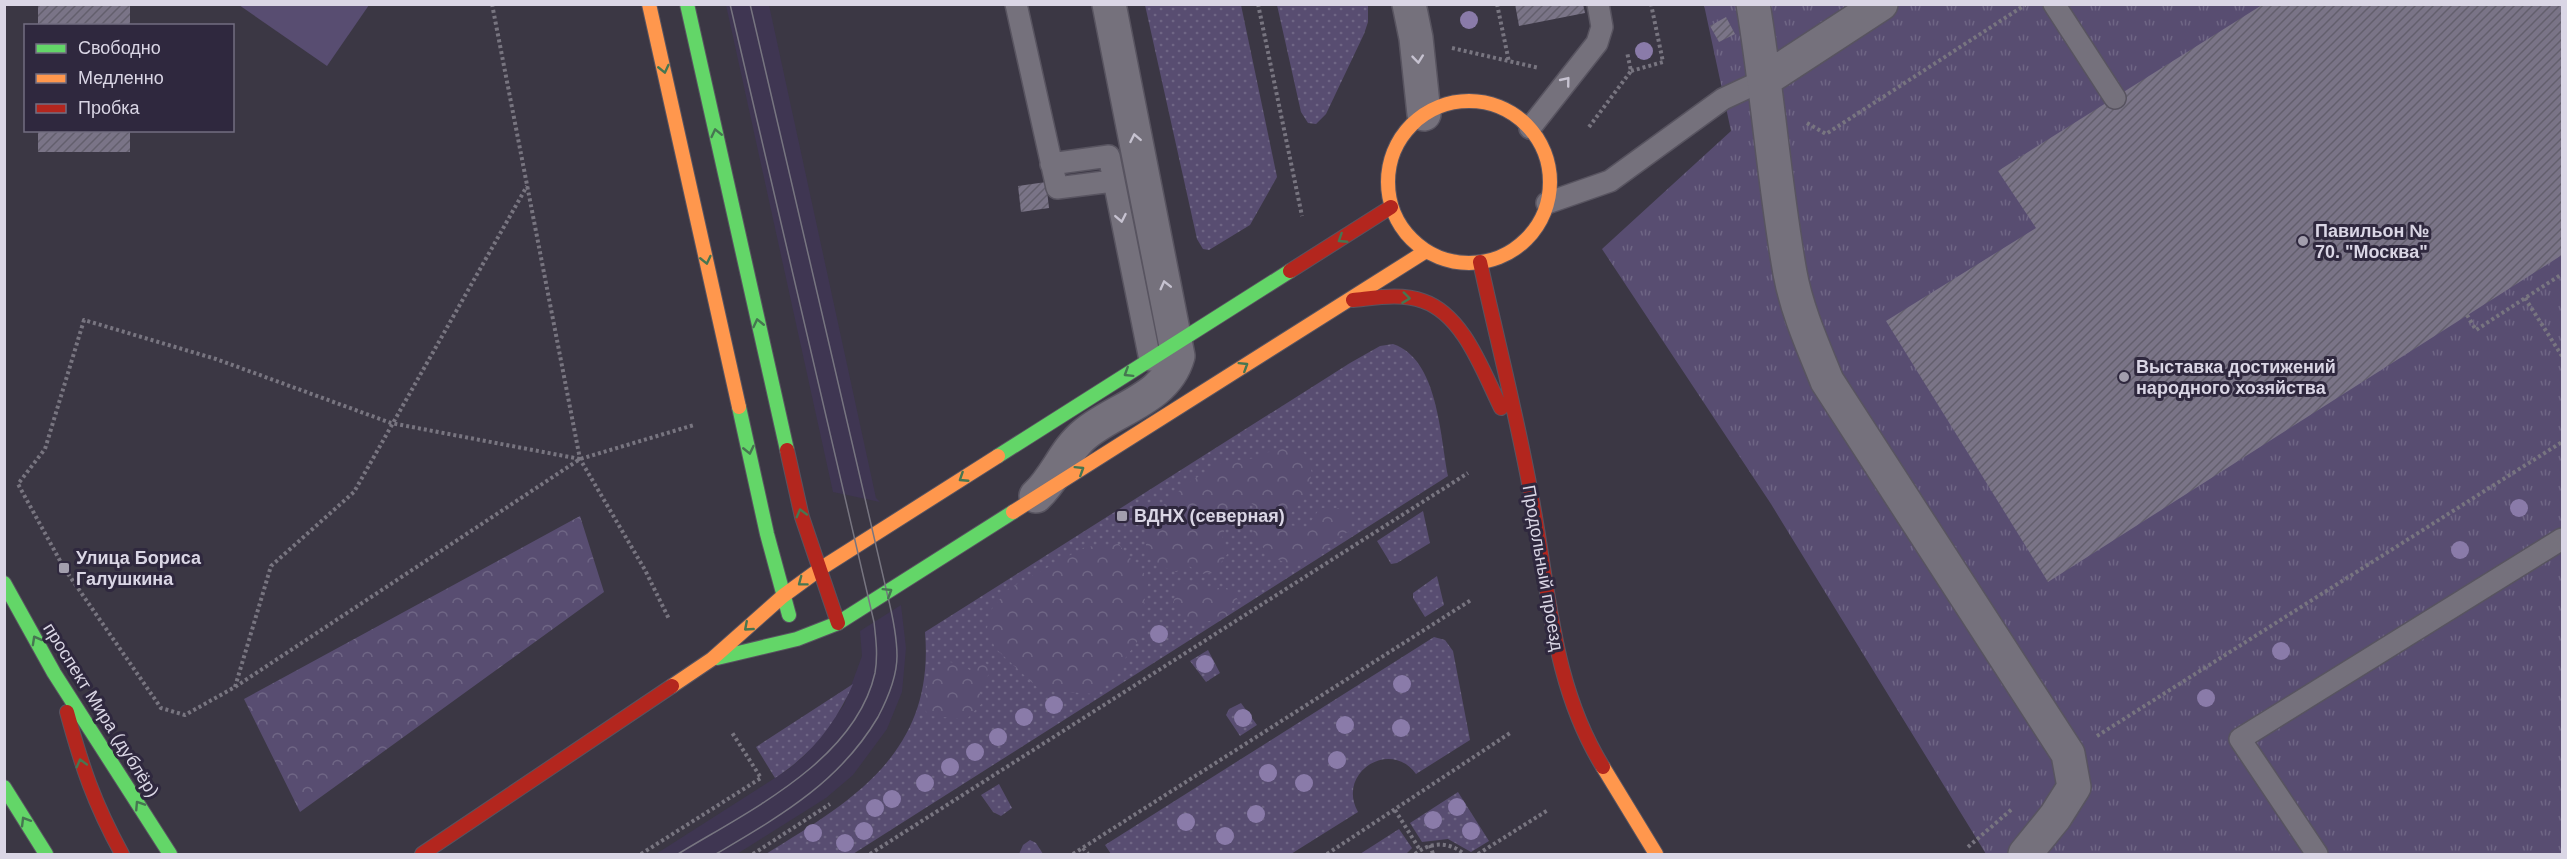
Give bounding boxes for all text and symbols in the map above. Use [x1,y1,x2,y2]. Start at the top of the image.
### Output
legend [24,24,234,132]
text: Свободно [78,38,161,58]
one-way arrow [1411,54,1424,64]
one-way arrow [657,64,670,74]
text: Медленно [78,68,164,88]
one-way arrow [1558,77,1569,88]
text: Пробка [78,98,141,118]
one-way arrow [710,128,723,138]
one-way arrow [1129,133,1142,143]
one-way arrow [1114,213,1127,223]
place label: Павильон № 70. "Москва" [2315,221,2430,262]
one-way arrow [1337,231,1348,242]
marker: Павильон № 70. "Москва" [2296,234,2310,248]
one-way arrow [699,254,712,264]
one-way arrow [1159,280,1172,290]
one-way arrow [1402,292,1411,304]
one-way arrow [753,318,766,328]
place label: Выставка достижений народного хозяйства [2136,357,2336,398]
one-way arrow [1238,362,1249,373]
one-way arrow [1124,366,1134,378]
marker: Выставка достижений народного хозяйства [2117,370,2131,384]
one-way arrow [741,445,754,455]
one-way arrow [1073,466,1084,477]
one-way arrow [959,471,970,482]
street label: Продольный проезд [1519,483,1568,653]
place label: ВДНХ (северная) [1134,506,1285,526]
one-way arrow [796,508,809,518]
marker: ВДНХ (северная) [1115,509,1129,523]
place label: Улица Бориса Галушкина [76,548,202,589]
marker: Улица Бориса Галушкина [57,561,71,575]
one-way arrow [797,575,808,586]
one-way arrow [882,588,892,600]
street label: проспект Мира (дублёр) [39,619,163,801]
one-way arrow [744,620,755,631]
one-way arrow [31,636,43,646]
one-way arrow [76,758,88,769]
one-way arrow [134,801,146,811]
one-way arrow [21,817,33,827]

